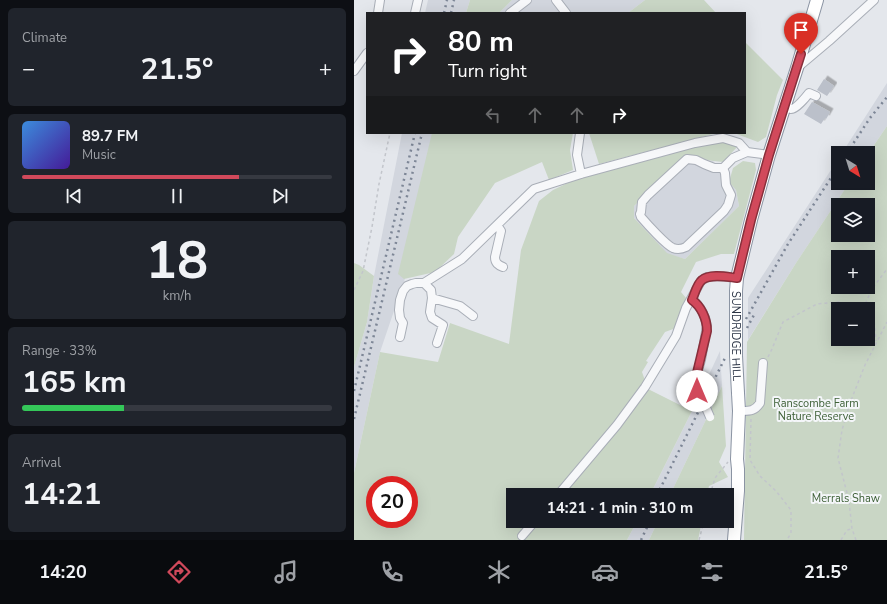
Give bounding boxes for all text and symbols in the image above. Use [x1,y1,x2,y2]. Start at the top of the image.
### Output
pin [784,13,818,54]
icon: arrive [790,19,812,41]
text: 80 m [448,23,514,61]
icon: right [382,28,434,80]
text: Climate [22,29,67,47]
text: 21.5° [141,49,213,90]
text: − [22,54,35,84]
text: + [319,54,332,84]
text: Turn right [448,59,527,83]
icon: left [482,104,504,126]
icon: ahead [524,104,546,126]
icon: ahead [566,104,588,126]
icon: right [608,104,630,126]
text: 89.7 FM [82,126,138,146]
text: Music [82,146,116,164]
north arrow [831,146,875,190]
map controls [831,146,875,346]
icon: previous [63,185,85,207]
icon: pause [166,185,188,207]
icon: next [269,185,291,207]
button: layers [831,198,875,242]
text: 18 [146,225,208,296]
button: + [831,250,875,294]
text: km/h [163,287,191,305]
street label: SUNDRIDGE HILL [728,291,744,381]
button: − [831,302,875,346]
text: Range · 33% [22,342,97,360]
text: 165 km [22,362,127,403]
position arrow [676,370,718,412]
park label: Ranscombe Farm Nature Reserve [773,396,859,424]
text: Arrival [22,454,61,472]
text: 14:21 [22,474,101,515]
speed limit sign: 20 [366,476,418,528]
park label: Merrals Shaw [812,491,880,506]
text: 14:21 · 1 min · 310 m [547,498,693,518]
icon: directions [165,558,193,586]
icon: music [272,558,300,586]
icon: phone [378,558,406,586]
icon: climate [485,558,513,586]
icon: car [591,558,619,586]
icon: filters [698,558,726,586]
text: 14:20 [39,560,87,584]
text: 21.5° [804,560,848,584]

